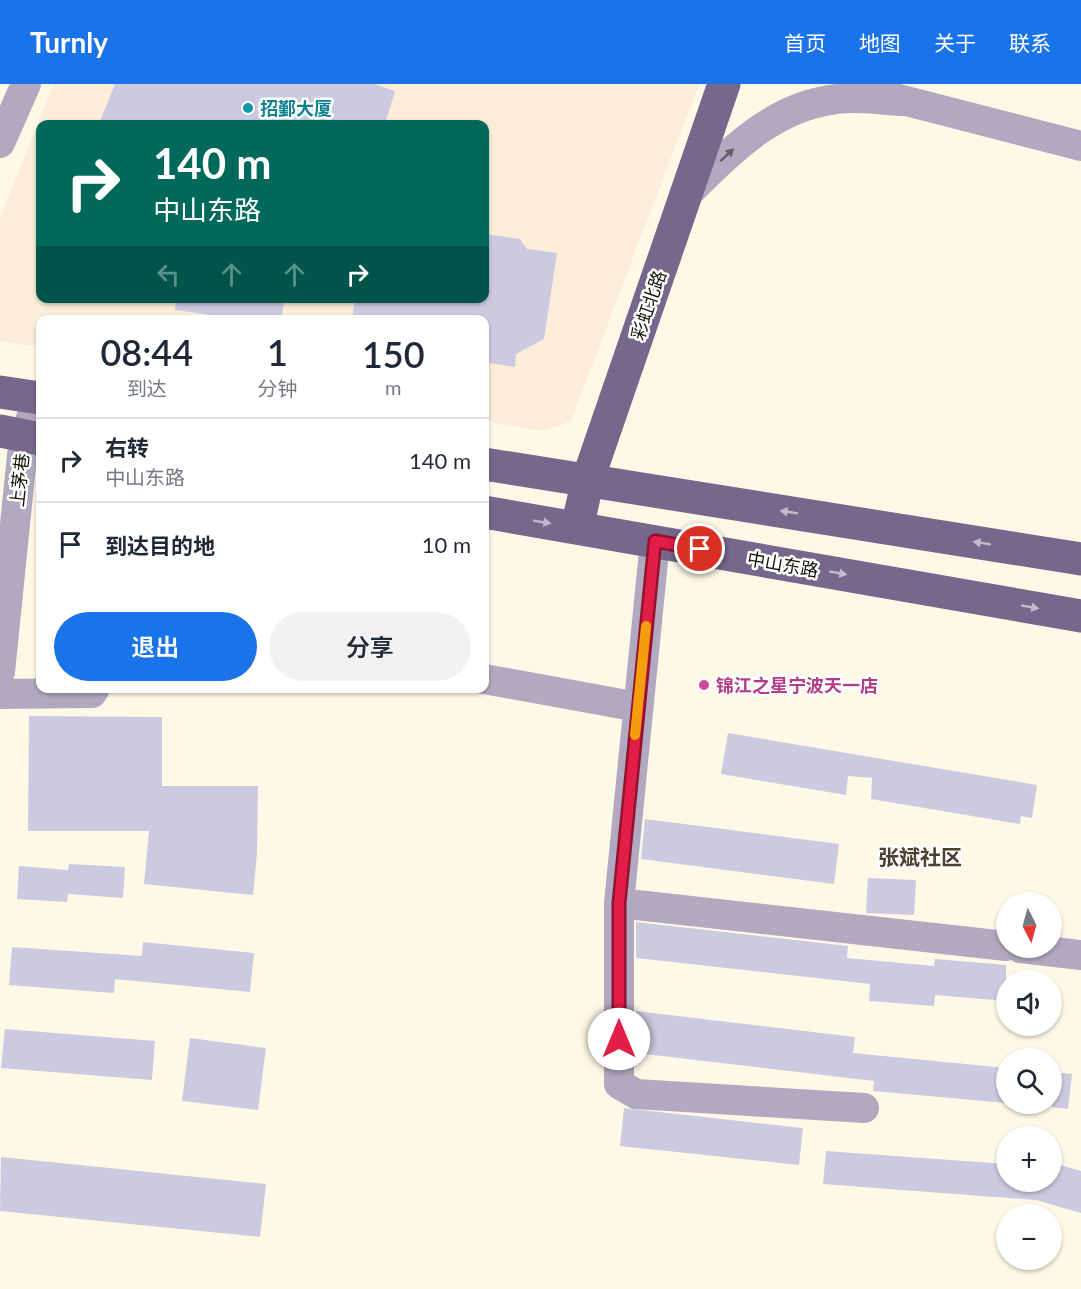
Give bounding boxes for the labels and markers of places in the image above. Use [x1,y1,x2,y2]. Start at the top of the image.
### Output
place label: 招鄞大厦 [260,97,332,119]
marker: 招鄞大厦 [241,101,255,115]
pin [674,523,725,574]
place label: 锦江之星宁波天一店 [716,674,878,696]
marker: 锦江之星宁波天一店 [697,678,711,692]

